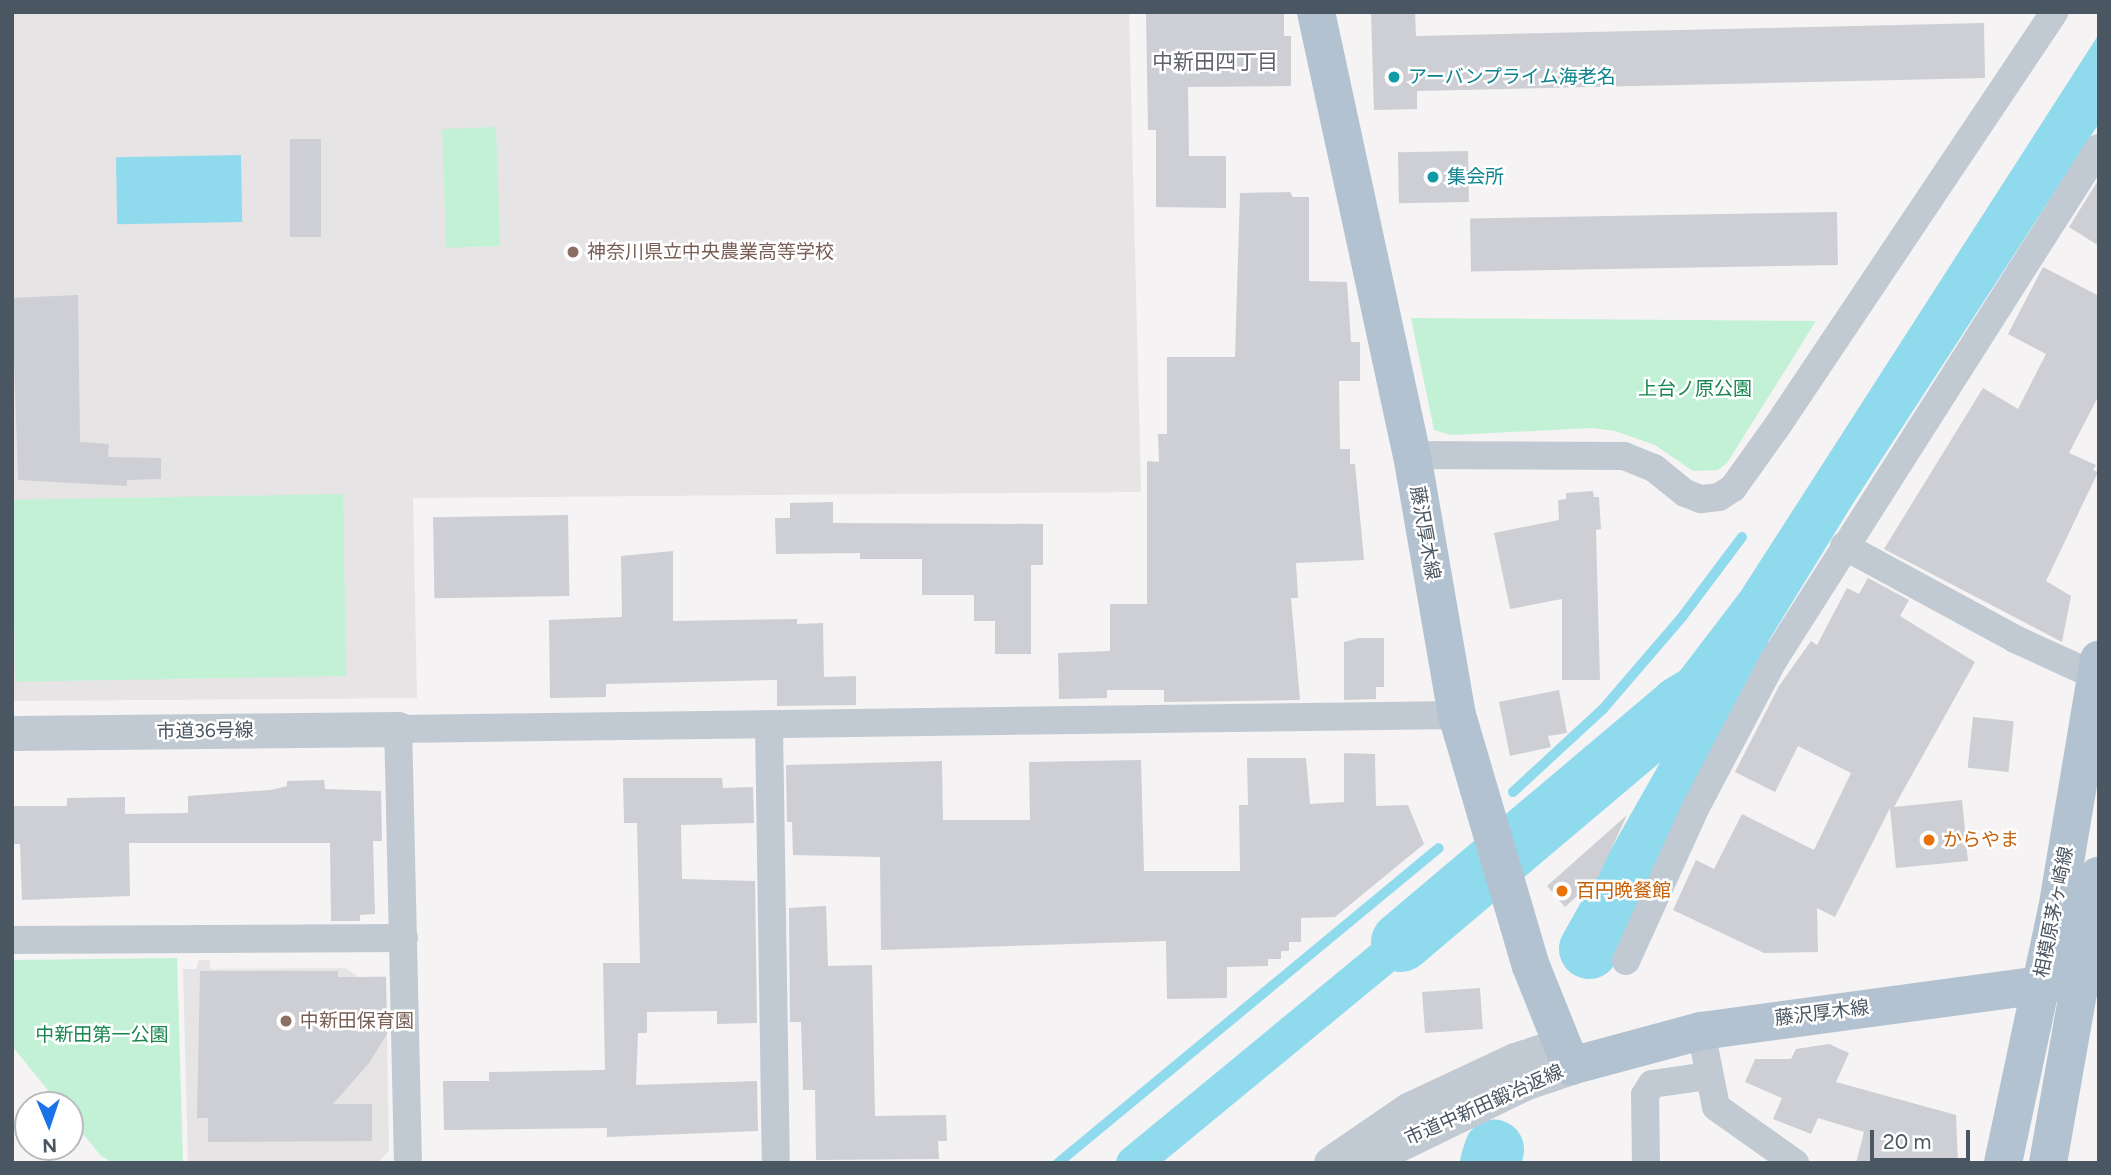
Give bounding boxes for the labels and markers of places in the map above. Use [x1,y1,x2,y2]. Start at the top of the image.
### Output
place label: アーバンプライム海老名 [1408,66,1616,88]
marker: アーバンプライム海老名 [1386,69,1402,85]
place label: 集会所 [1447,166,1504,188]
marker: 集会所 [1425,169,1441,185]
place label: 神奈川県立中央農業高等学校 [587,241,834,263]
marker: 神奈川県立中央農業高等学校 [565,244,581,260]
place label: からやま [1943,829,2019,851]
marker: からやま [1921,832,1937,848]
place label: 百円晩餐館 [1576,880,1671,902]
marker: 百円晩餐館 [1554,883,1570,899]
place label: 中新田保育園 [300,1010,414,1032]
marker: 中新田保育園 [278,1013,294,1029]

